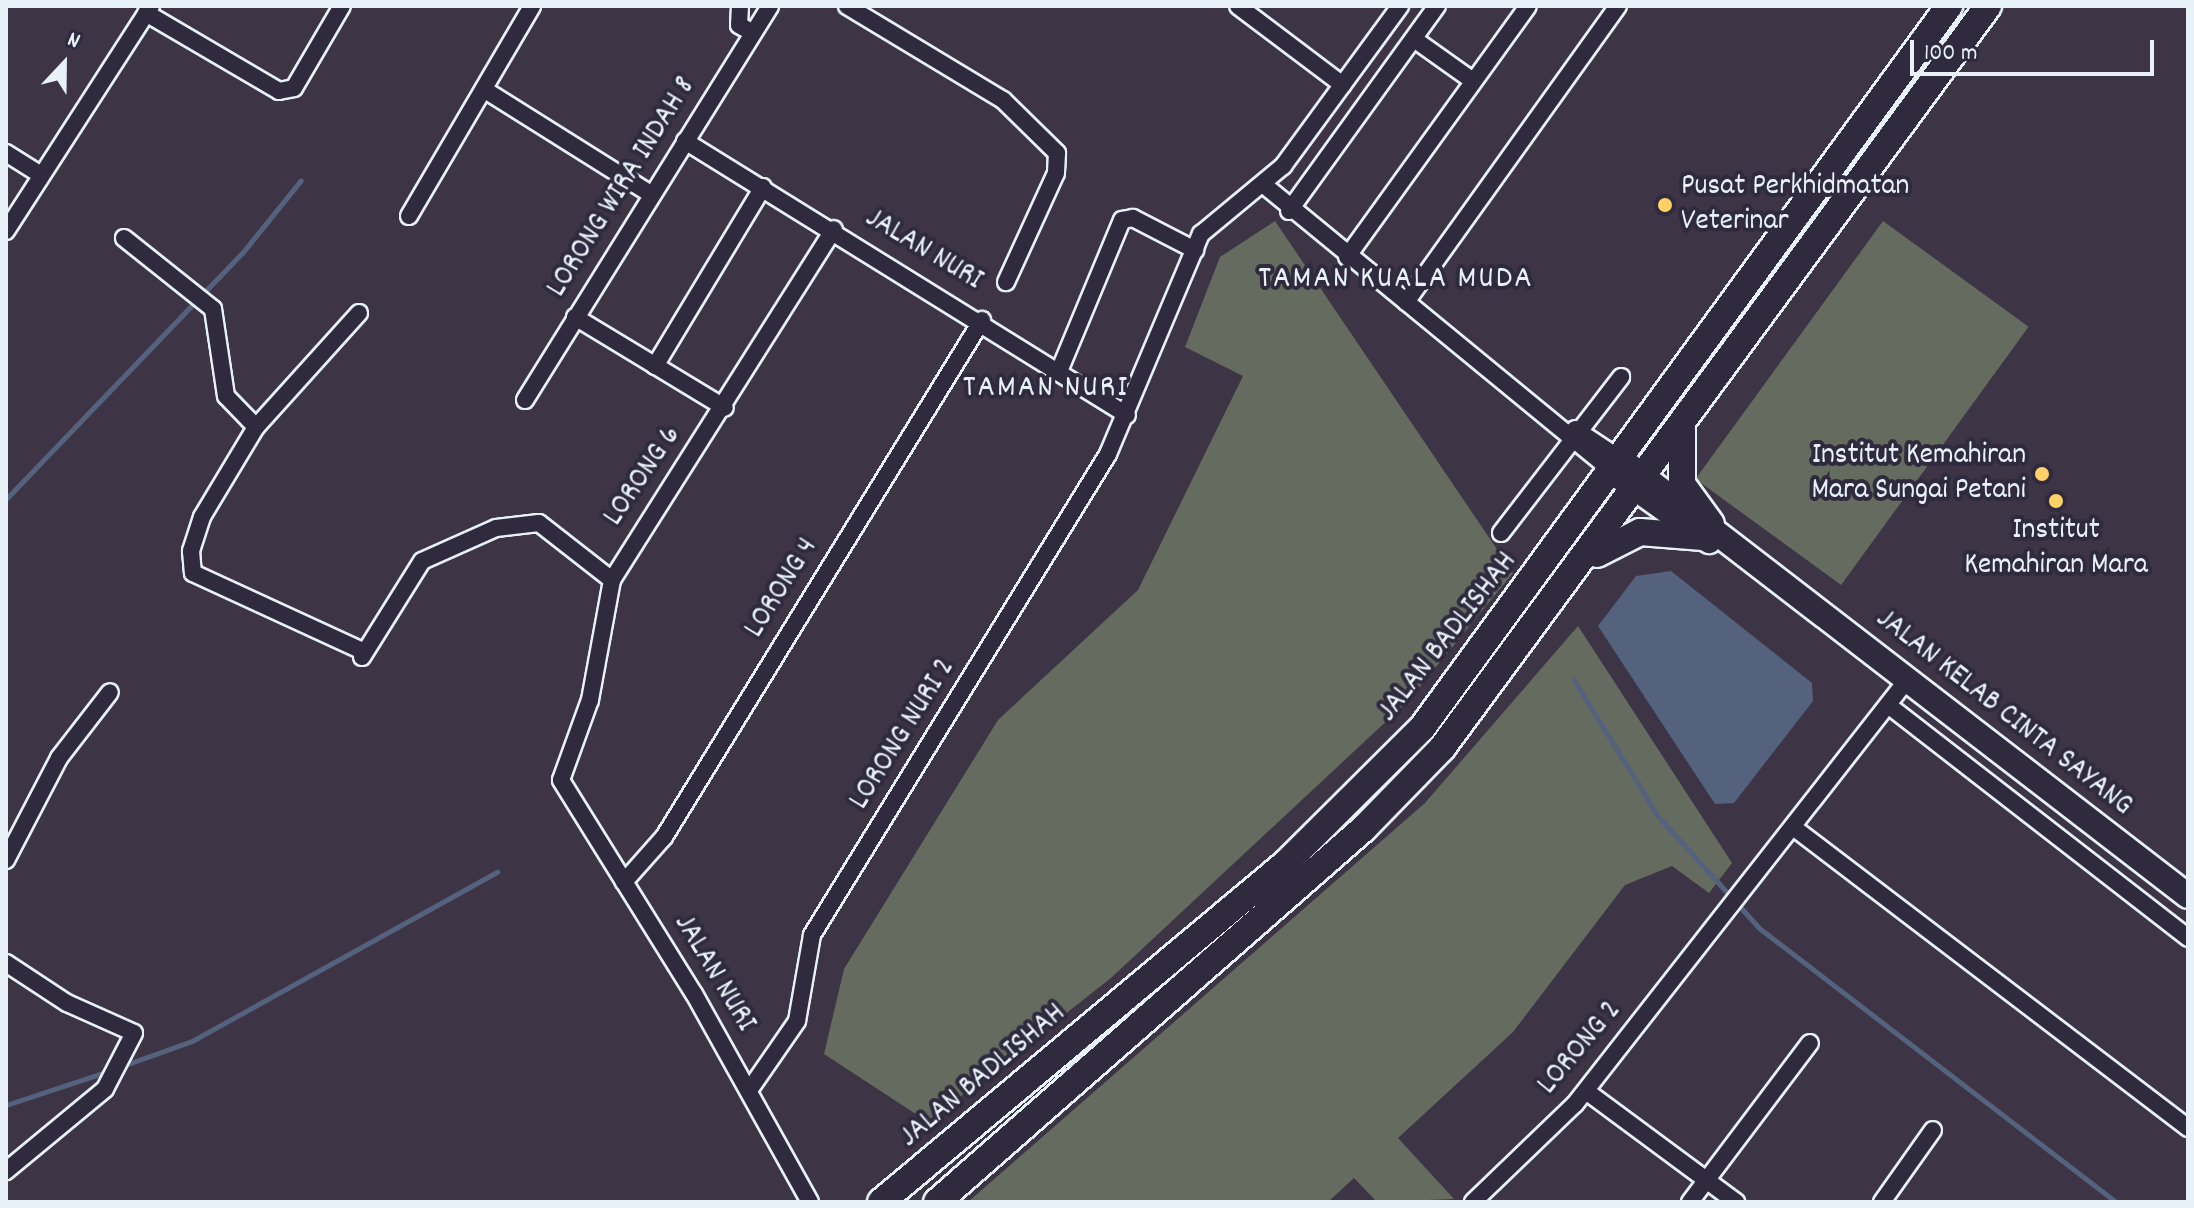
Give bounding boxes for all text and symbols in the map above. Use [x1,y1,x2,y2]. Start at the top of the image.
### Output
north arrow [24,24,104,104]
scale bar [1914,24,2158,74]
text: N [62,25,84,58]
text: 100 m [1924,37,1977,71]
street label: LORONG WIRA INDAH 8 [541,71,705,305]
place label: Pusat Perkhidmatan Veterinar [1681,170,1909,240]
marker: Pusat Perkhidmatan Veterinar [1656,196,1674,214]
street label: JALAN NURI [858,202,988,300]
district label: TAMAN KUALA MUDA [1258,261,1534,299]
district label: TAMAN NURI [963,370,1129,408]
street label: LORONG 6 [598,420,690,534]
place label: Institut Kemahiran Mara Sungai Petani [1811,439,2026,510]
marker: Institut Kemahiran Mara Sungai Petani [2033,465,2051,483]
marker: Institut Kemahiran Mara [2047,492,2065,510]
place label: Institut Kemahiran Mara [1964,514,2148,584]
street label: LORONG 4 [738,533,828,645]
street label: JALAN BADLISHAH [1372,546,1526,730]
street label: JALAN KELAB CINTA SAYANG [1867,603,2139,825]
street label: LORONG NURI 2 [843,653,965,817]
street label: JALAN NURI [664,909,762,1039]
street label: LORONG 2 [1531,995,1631,1103]
street label: JALAN BADLISHAH [894,997,1074,1157]

